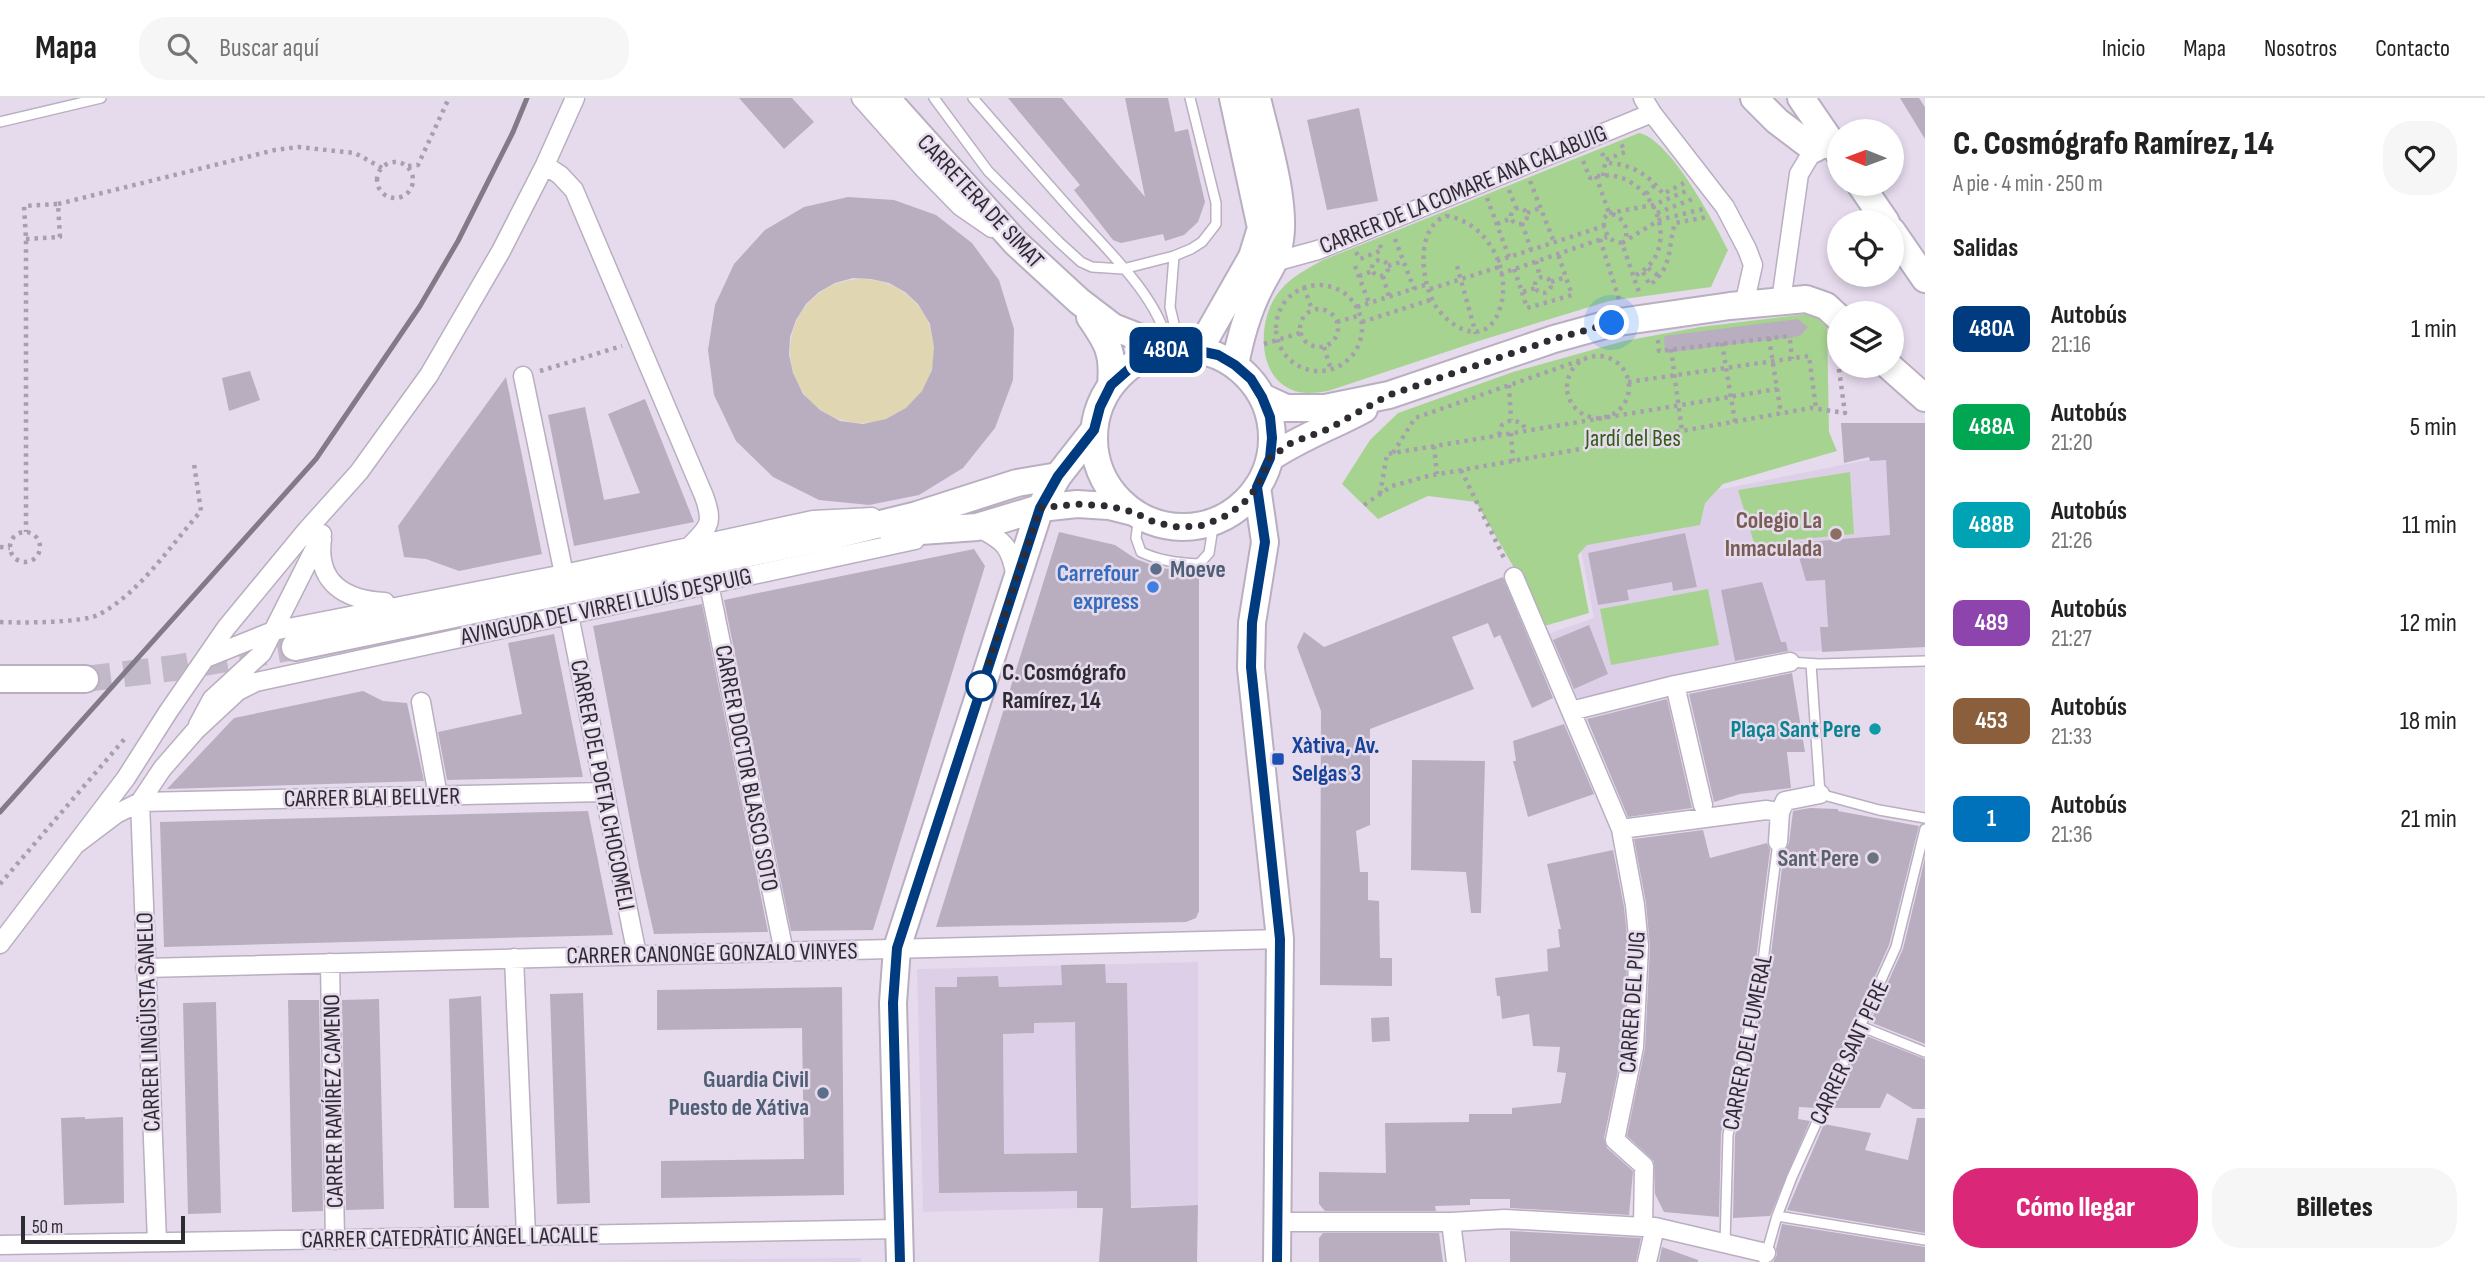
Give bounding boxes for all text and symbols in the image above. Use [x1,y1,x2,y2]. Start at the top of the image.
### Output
search box [139,17,629,80]
text: Mapa [35,28,97,68]
icon: search [163,29,201,67]
text: Buscar aquí [219,33,319,64]
text: Inicio [2102,34,2145,63]
text: Mapa [2183,34,2226,63]
text: Nosotros [2264,34,2337,63]
text: Contacto [2375,34,2450,63]
street label: CARRER DE LA COMARE ANA CALABUIG [1315,118,1611,261]
north arrow [1827,119,1904,196]
map controls [1827,119,1904,378]
button: heart [2383,121,2457,195]
text: C. Cosmógrafo Ramírez, 14 [1953,124,2274,164]
street label: CARRETERA DE SIMAT [911,128,1050,275]
text: A pie · 4 min · 250 m [1953,170,2103,198]
button: locate [1827,210,1904,287]
text: Salidas [1953,233,2018,264]
text: Autobús [2051,300,2127,331]
button: layers [1827,301,1904,378]
your location [1594,305,1629,340]
text: 480A [1969,314,2014,343]
text: 1 min [2411,314,2457,345]
line badge: 480A [1117,327,1215,373]
text: 21:16 [2051,331,2091,359]
text: 480A [1143,335,1189,364]
text: Autobús [2051,398,2127,429]
text: 488A [1969,412,2014,441]
text: 5 min [2410,412,2457,443]
park label: Jardí del Bes [1584,424,1681,453]
text: 21:20 [2051,429,2093,457]
text: Autobús [2051,496,2127,527]
place label: Colegio La Inmaculada [1725,506,1822,563]
text: 488B [1969,510,2014,539]
text: 11 min [2402,510,2457,541]
marker: Colegio La Inmaculada [1828,526,1844,542]
text: 21:26 [2051,527,2093,555]
place label: Moeve [1170,555,1226,584]
place label: Carrefour express [1057,559,1140,616]
street label: AVINGUDA DEL VIRREI LLUÍS DESPUIG [457,561,754,652]
marker: Moeve [1148,561,1164,577]
marker: Carrefour express [1145,579,1161,595]
text: Autobús [2051,594,2127,625]
text: 489 [1975,608,2008,637]
text: 12 min [2400,608,2457,639]
text: 21:27 [2051,625,2092,653]
street label: CARRER DOCTOR BLASCO SOTO [708,642,785,894]
street label: CARRER DEL POETA CHOCOMELI [564,657,641,913]
place label: C. Cosmógrafo Ramírez, 14 [1002,658,1126,715]
marker: C. Cosmógrafo Ramírez, 14 [966,671,996,701]
text: Autobús [2051,692,2127,723]
text: 453 [1975,706,2008,735]
text: 18 min [2400,706,2457,737]
place label: Plaça Sant Pere [1730,715,1861,744]
marker: Plaça Sant Pere [1867,721,1883,737]
text: 21:33 [2051,723,2092,751]
place label: Xàtiva, Av. Selgas 3 [1291,731,1380,788]
marker: Xàtiva, Av. Selgas 3 [1270,751,1286,767]
street label: CARRER BLAI BELLVER [284,781,460,814]
text: Autobús [2051,790,2127,821]
text: 1 [1987,804,1996,833]
text: 21 min [2400,804,2457,835]
text: 21:36 [2051,821,2093,849]
place label: Sant Pere [1777,844,1859,873]
marker: Sant Pere [1865,850,1881,866]
street label: CARRER LINGÜISTA SANELO [130,912,167,1132]
street label: CARRER DEL PUIG [1613,930,1652,1074]
street label: CARRER CANONGE GONZALO VINYES [566,936,858,971]
street label: CARRER DEL FUMERAL [1716,952,1779,1133]
street label: CARRER SANT PERE [1803,975,1896,1129]
street label: CARRER RAMÍREZ CAMENO [317,994,350,1208]
place label: Guardia Civil Puesto de Xátiva [669,1065,809,1122]
marker: Guardia Civil Puesto de Xátiva [815,1085,831,1101]
button: Cómo llegar [1953,1168,2198,1248]
button: Billetes [2212,1168,2457,1248]
scale bar [21,1213,186,1245]
text: 50 m [32,1216,63,1239]
street label: CARRER CATEDRÀTIC ÁNGEL LACALLE [301,1220,599,1255]

